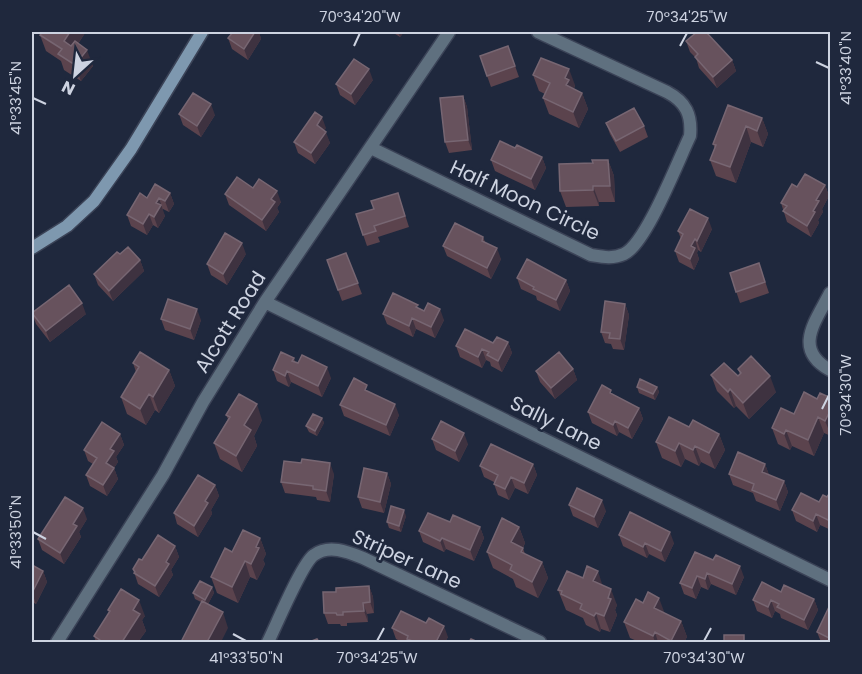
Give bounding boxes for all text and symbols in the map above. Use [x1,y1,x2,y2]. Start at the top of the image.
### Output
text: 70°34'20"W [319,6,401,27]
text: 70°34'25"W [646,6,728,27]
text: 41°33'40"N [835,31,856,105]
north arrow [45,45,105,105]
text: 41°33'45"N [5,61,26,135]
text: N [58,75,79,101]
street label: Half Moon Circle [445,153,605,247]
street label: Alcott Road [188,266,272,378]
text: 70°34'30"W [835,354,856,436]
street label: Sally Lane [505,389,607,457]
text: 41°33'50"N [5,495,26,569]
street label: Striper Lane [348,522,466,596]
text: 41°33'50"N [209,647,283,668]
text: 70°34'25"W [336,647,418,668]
text: 70°34'30"W [663,647,745,668]

